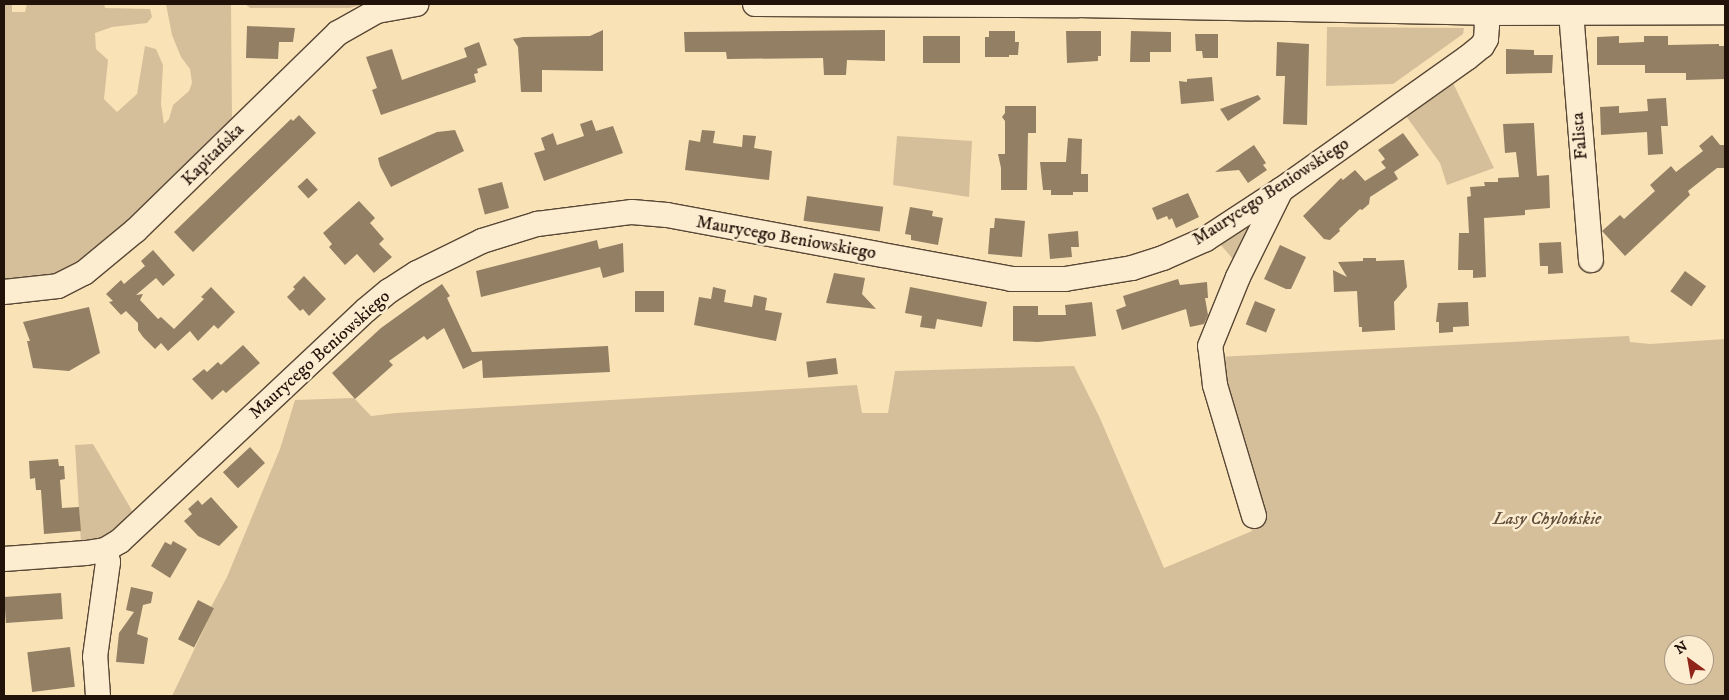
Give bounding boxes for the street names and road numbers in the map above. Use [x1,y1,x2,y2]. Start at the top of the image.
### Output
street label: Falista [1567,111,1593,161]
street label: Kapitańska [177,119,249,191]
street label: Maurycego Beniowskiego [1189,133,1353,251]
street label: Maurycego Beniowskiego [694,212,878,264]
street label: Maurycego Beniowskiego [245,286,395,424]

